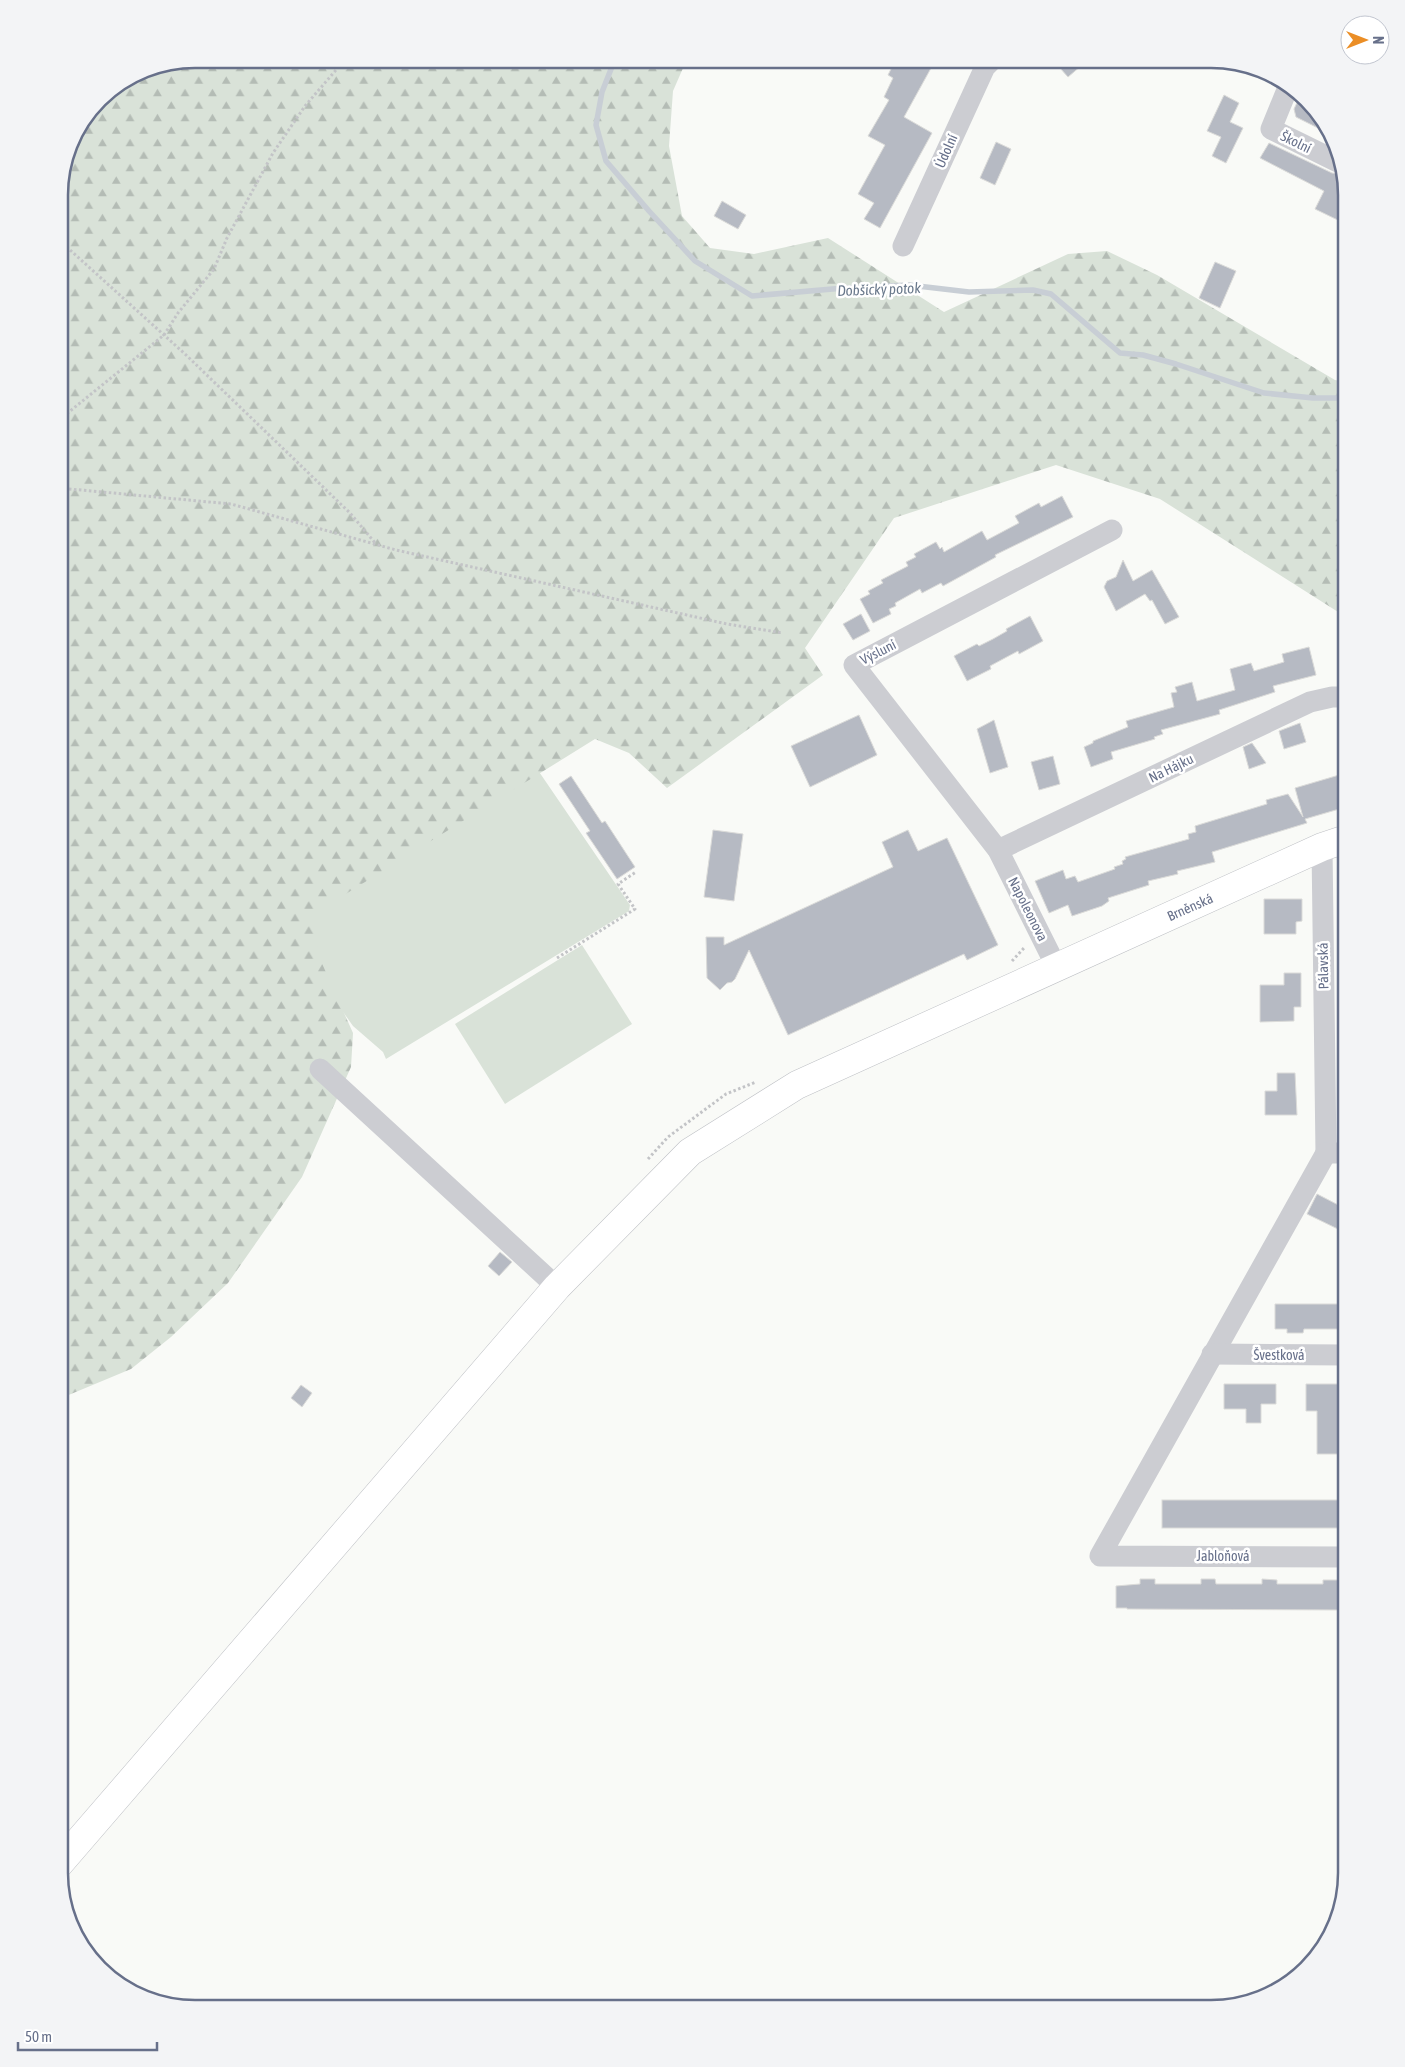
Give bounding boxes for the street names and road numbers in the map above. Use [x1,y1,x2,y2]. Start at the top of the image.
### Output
street label: Školní [1278,128,1314,156]
street label: Údolní [932,132,960,170]
street label: Výsluní [857,636,899,668]
street label: Na Hájku [1146,750,1196,786]
street label: Napoleonova [1005,874,1051,944]
street label: Brněnská [1165,890,1215,924]
street label: Pálavská [1315,943,1331,989]
street label: Švestková [1253,1347,1305,1363]
street label: Jabloňová [1196,1548,1250,1564]

